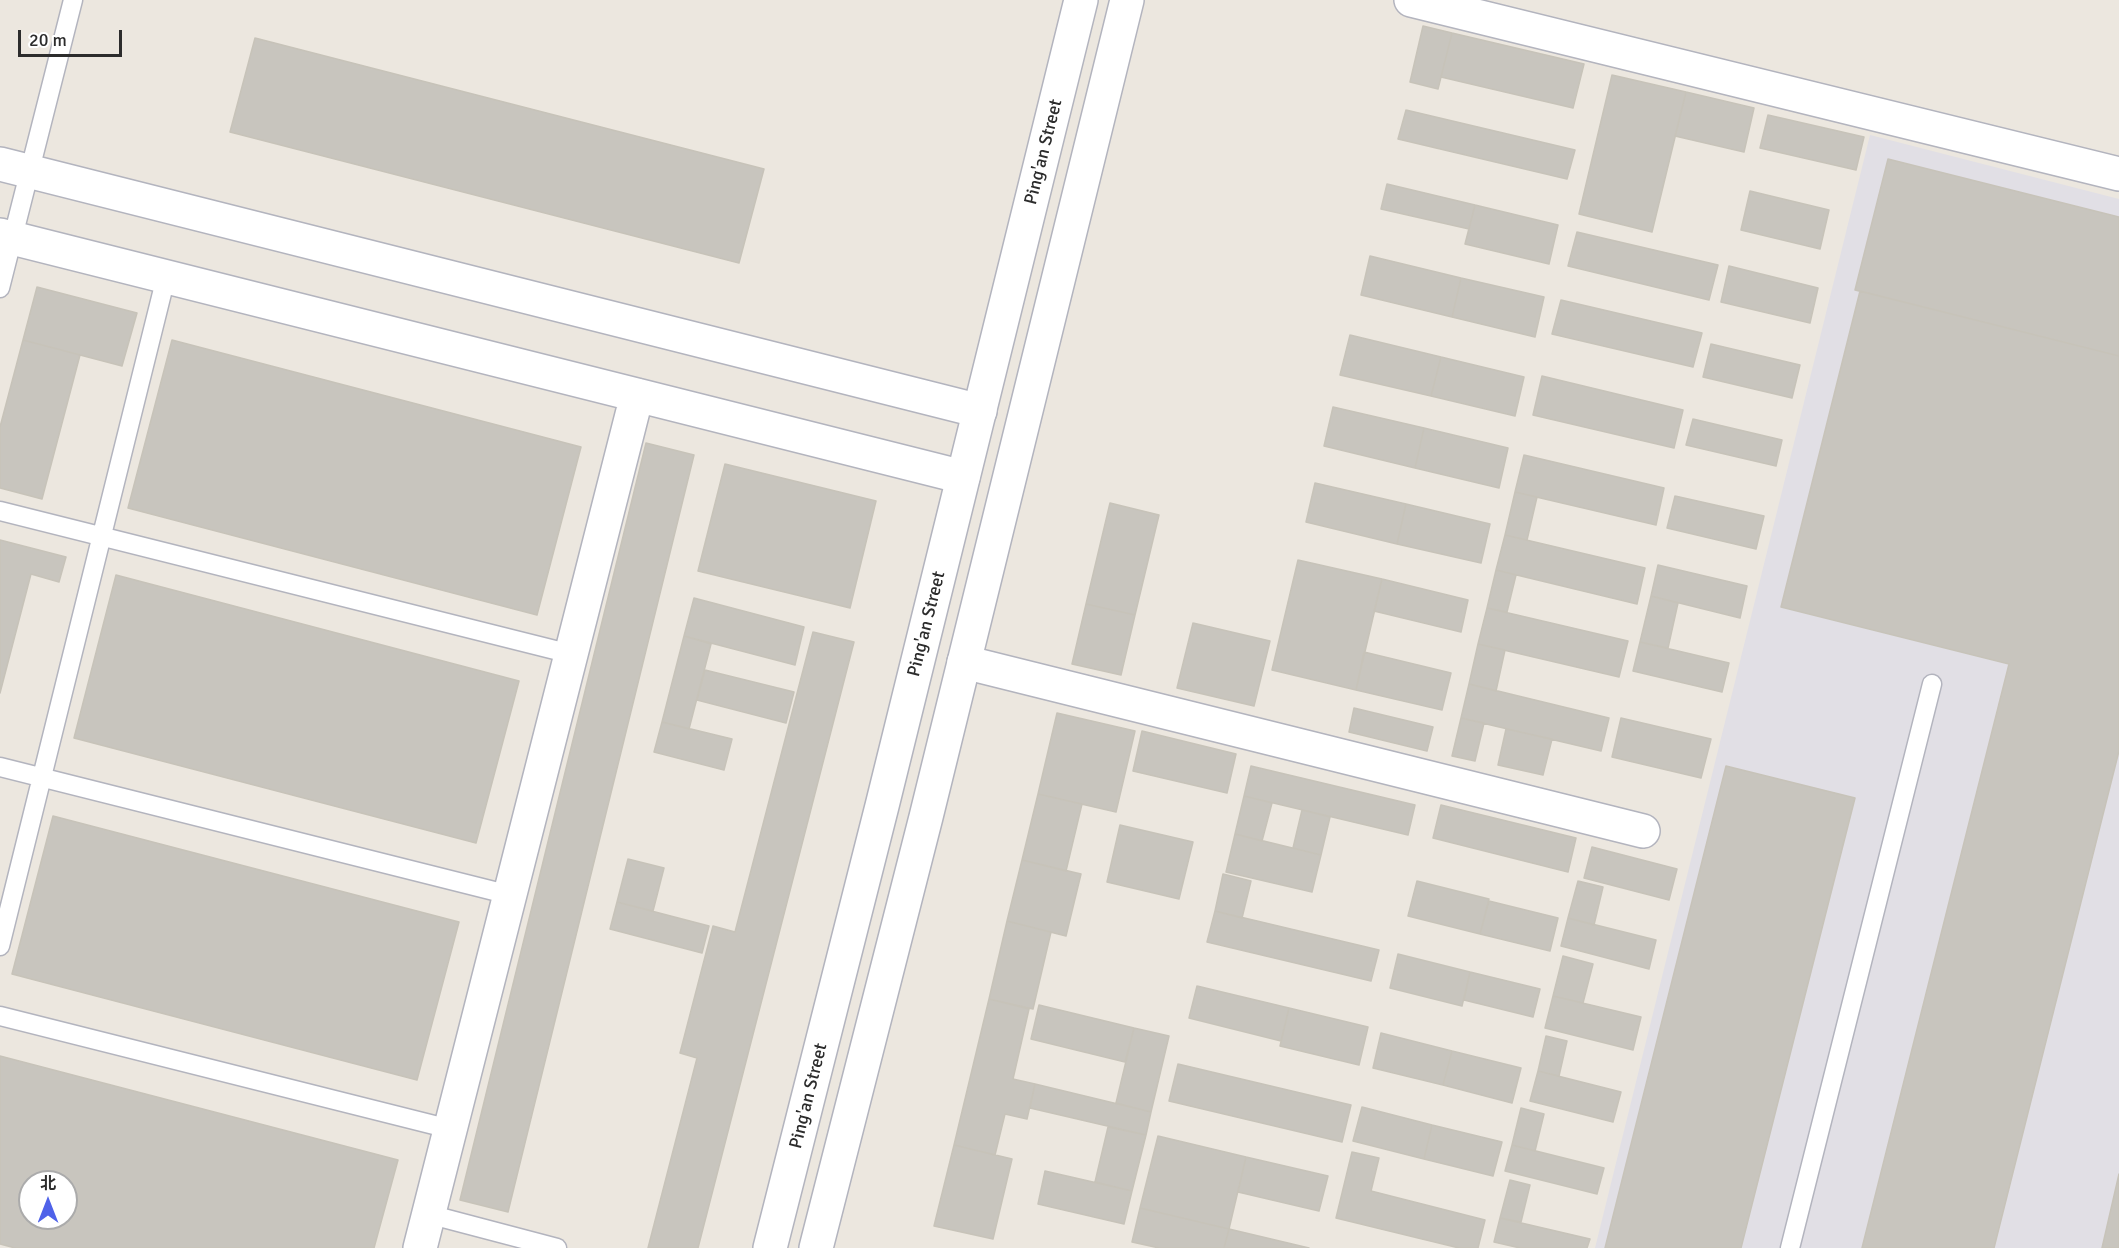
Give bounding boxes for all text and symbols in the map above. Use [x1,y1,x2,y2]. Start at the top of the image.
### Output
scale bar [21,18,124,56]
text: 20 m [29,29,67,51]
street label: Ping'an Street [1020,97,1068,207]
street label: Ping'an Street [903,569,951,679]
street label: Ping'an Street [785,1041,833,1151]
north arrow [18,1170,78,1230]
text: 北 [40,1174,56,1194]

